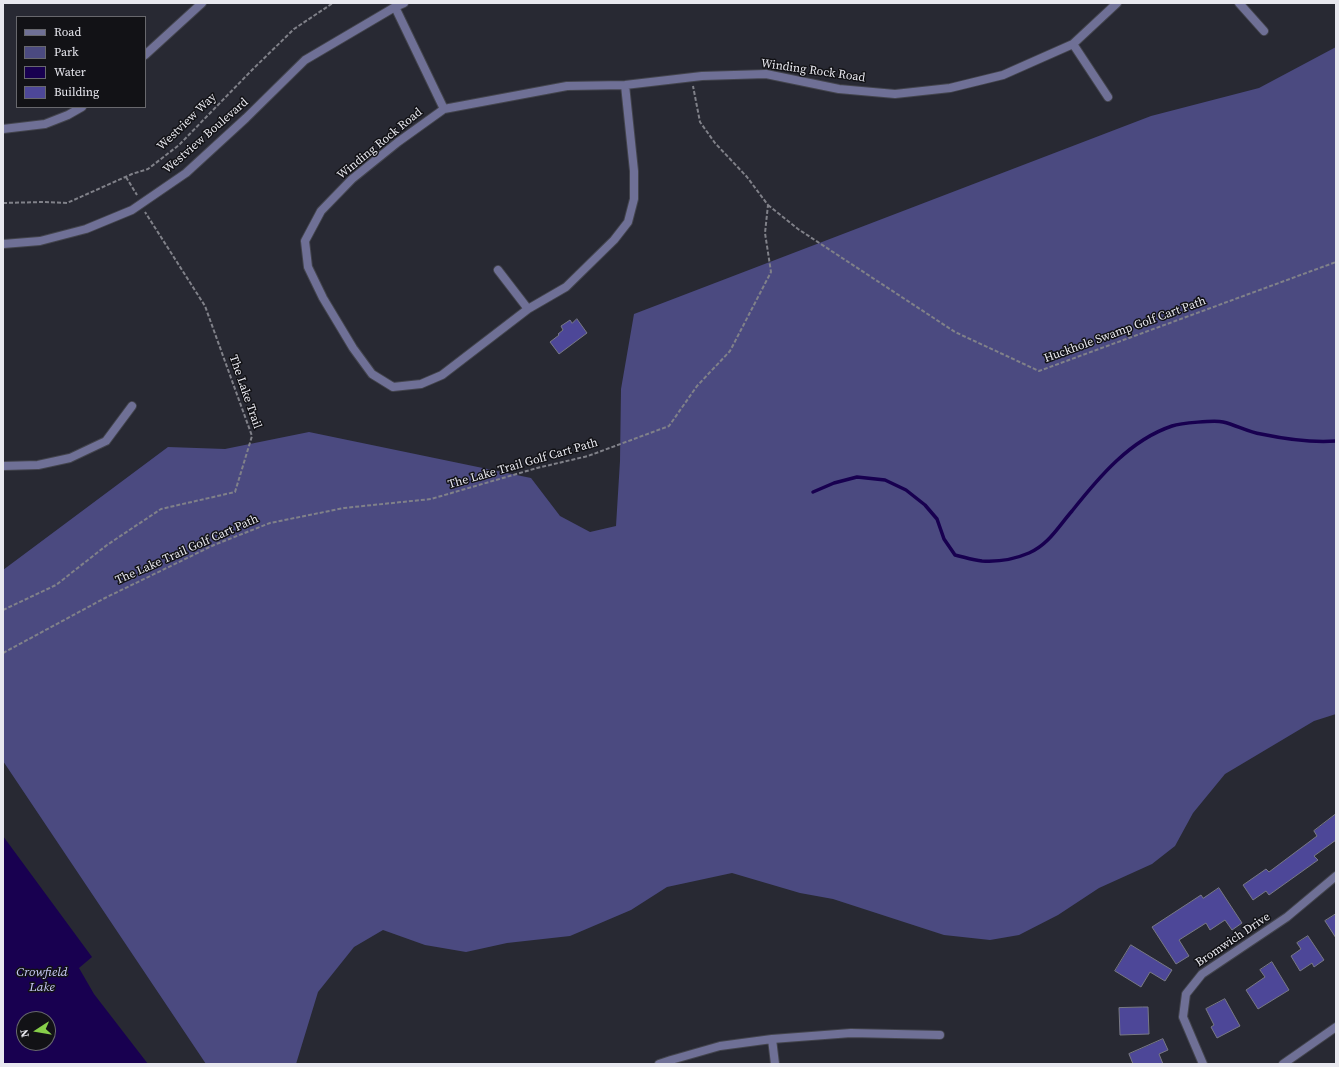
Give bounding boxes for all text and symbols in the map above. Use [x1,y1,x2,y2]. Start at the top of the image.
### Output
legend [16,16,146,108]
text: Road [54,24,81,40]
text: Park [54,44,79,60]
street label: Winding Rock Road [760,57,866,85]
text: Water [54,64,86,80]
text: Building [54,84,99,100]
street label: Westview Way [154,90,220,154]
street label: Westview Boulevard [161,95,251,177]
street label: Winding Rock Road [335,105,425,183]
street label: Huckhole Swamp Golf Cart Path [1042,294,1208,366]
street label: The Lake Trail [226,353,264,431]
street label: The Lake Trail Golf Cart Path [447,436,599,492]
street label: The Lake Trail Golf Cart Path [113,512,261,588]
street label: Bromwich Drive [1193,910,1273,970]
water label: Crowfield Lake [16,965,68,996]
north arrow [16,1011,56,1051]
text: N [17,1028,33,1039]

